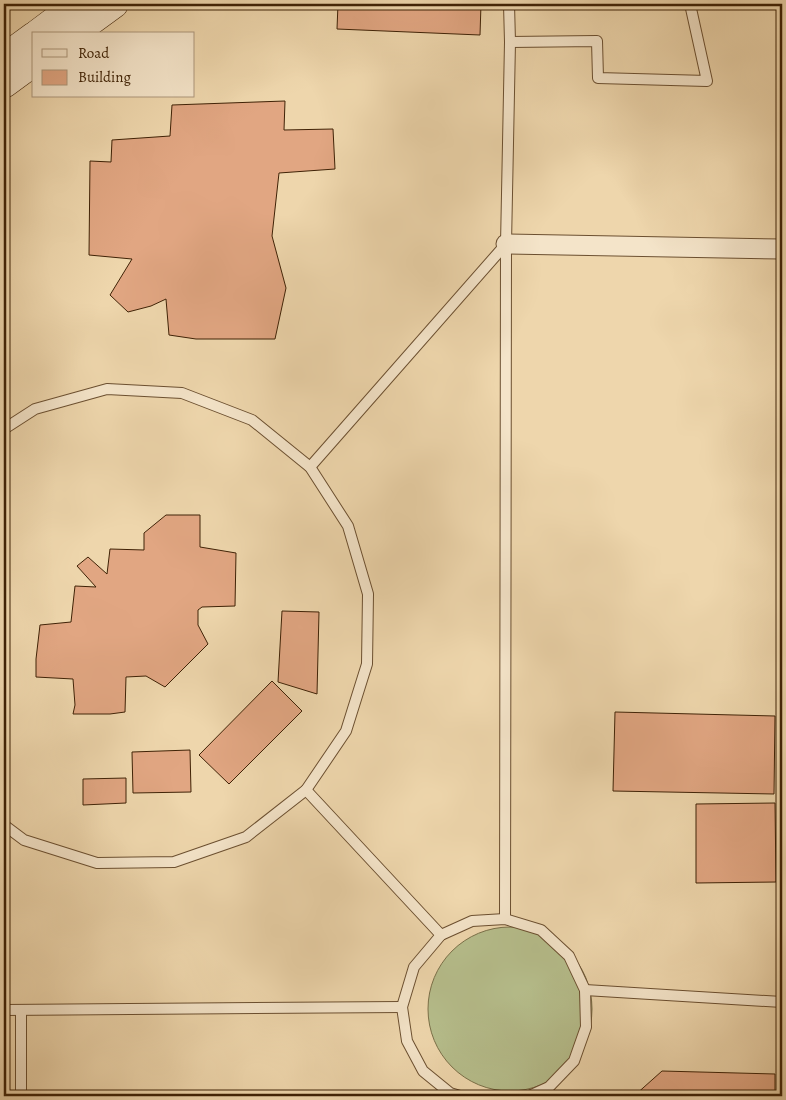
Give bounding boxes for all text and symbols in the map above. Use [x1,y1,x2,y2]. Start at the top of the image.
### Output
legend [32,32,195,98]
text: Road [78,43,110,63]
text: Building [78,67,131,87]

